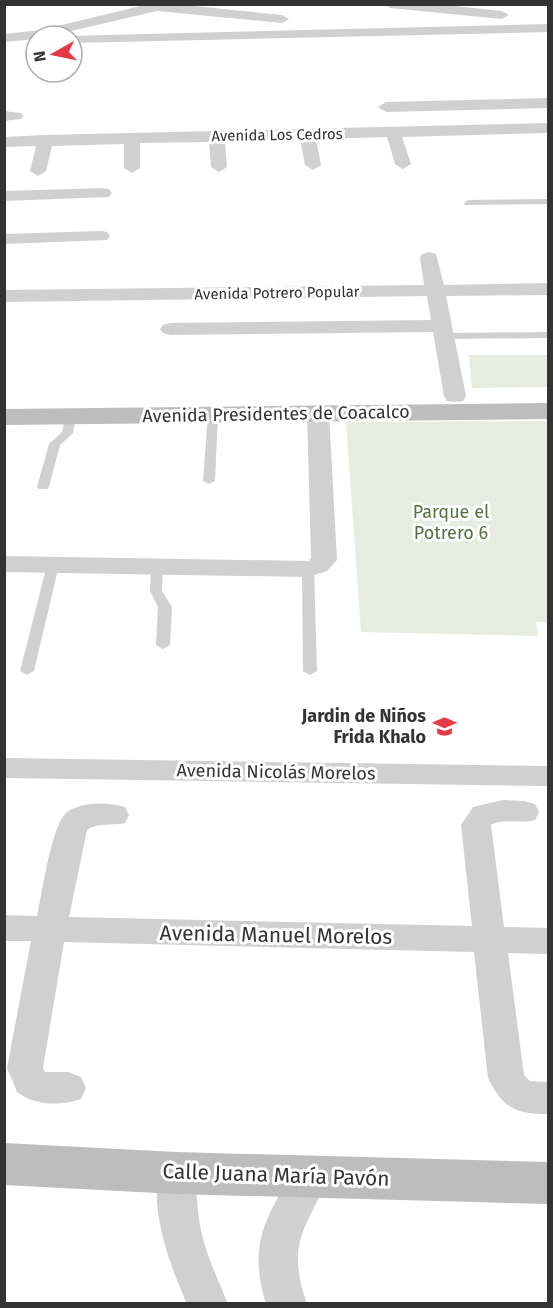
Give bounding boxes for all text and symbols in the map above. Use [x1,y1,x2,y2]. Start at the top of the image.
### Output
north arrow [24,24,84,84]
text: N [29,50,50,63]
street label: Avenida Los Cedros [211,125,343,145]
street label: Avenida Potrero Popular [194,283,360,303]
street label: Avenida Presidentes de Coacalco [142,401,410,427]
park label: Parque el Potrero 6 [413,501,489,544]
place label: Jardin de Niños Frida Khalo [301,705,426,748]
school or university icon: Jardin de Niños Frida Khalo [431,713,457,739]
street label: Avenida Nicolás Morelos [176,759,376,785]
street label: Avenida Manuel Morelos [159,920,393,950]
street label: Calle Juana María Pavón [162,1158,390,1192]

